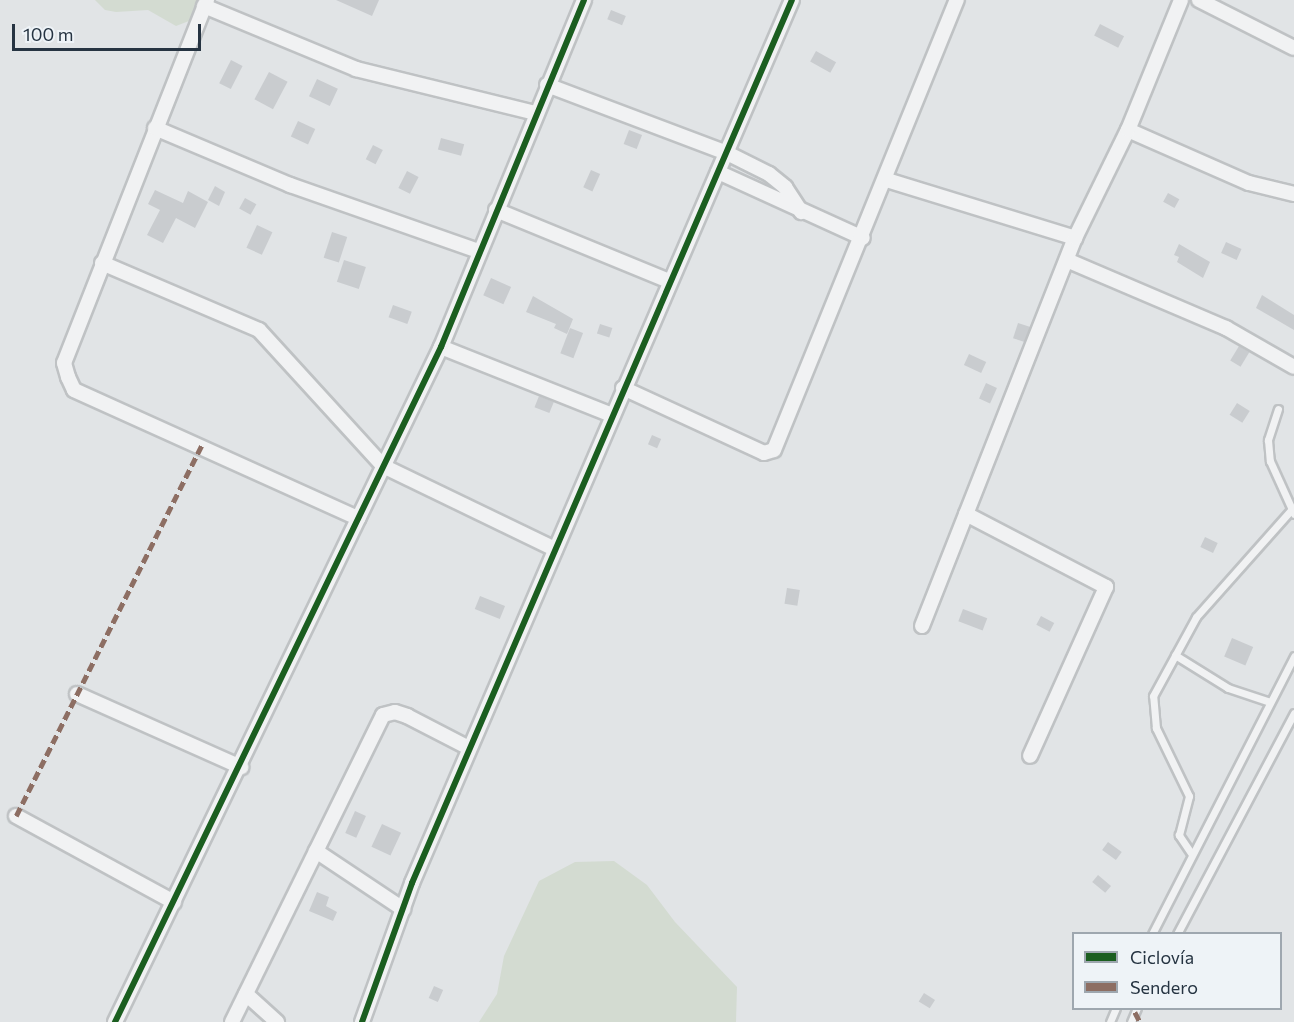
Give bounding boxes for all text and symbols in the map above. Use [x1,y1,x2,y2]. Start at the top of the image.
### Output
scale bar [15,12,204,50]
text: 100 m [23,23,73,45]
legend [1072,932,1282,1010]
text: Ciclovía [1130,946,1194,968]
text: Sendero [1130,976,1198,998]

